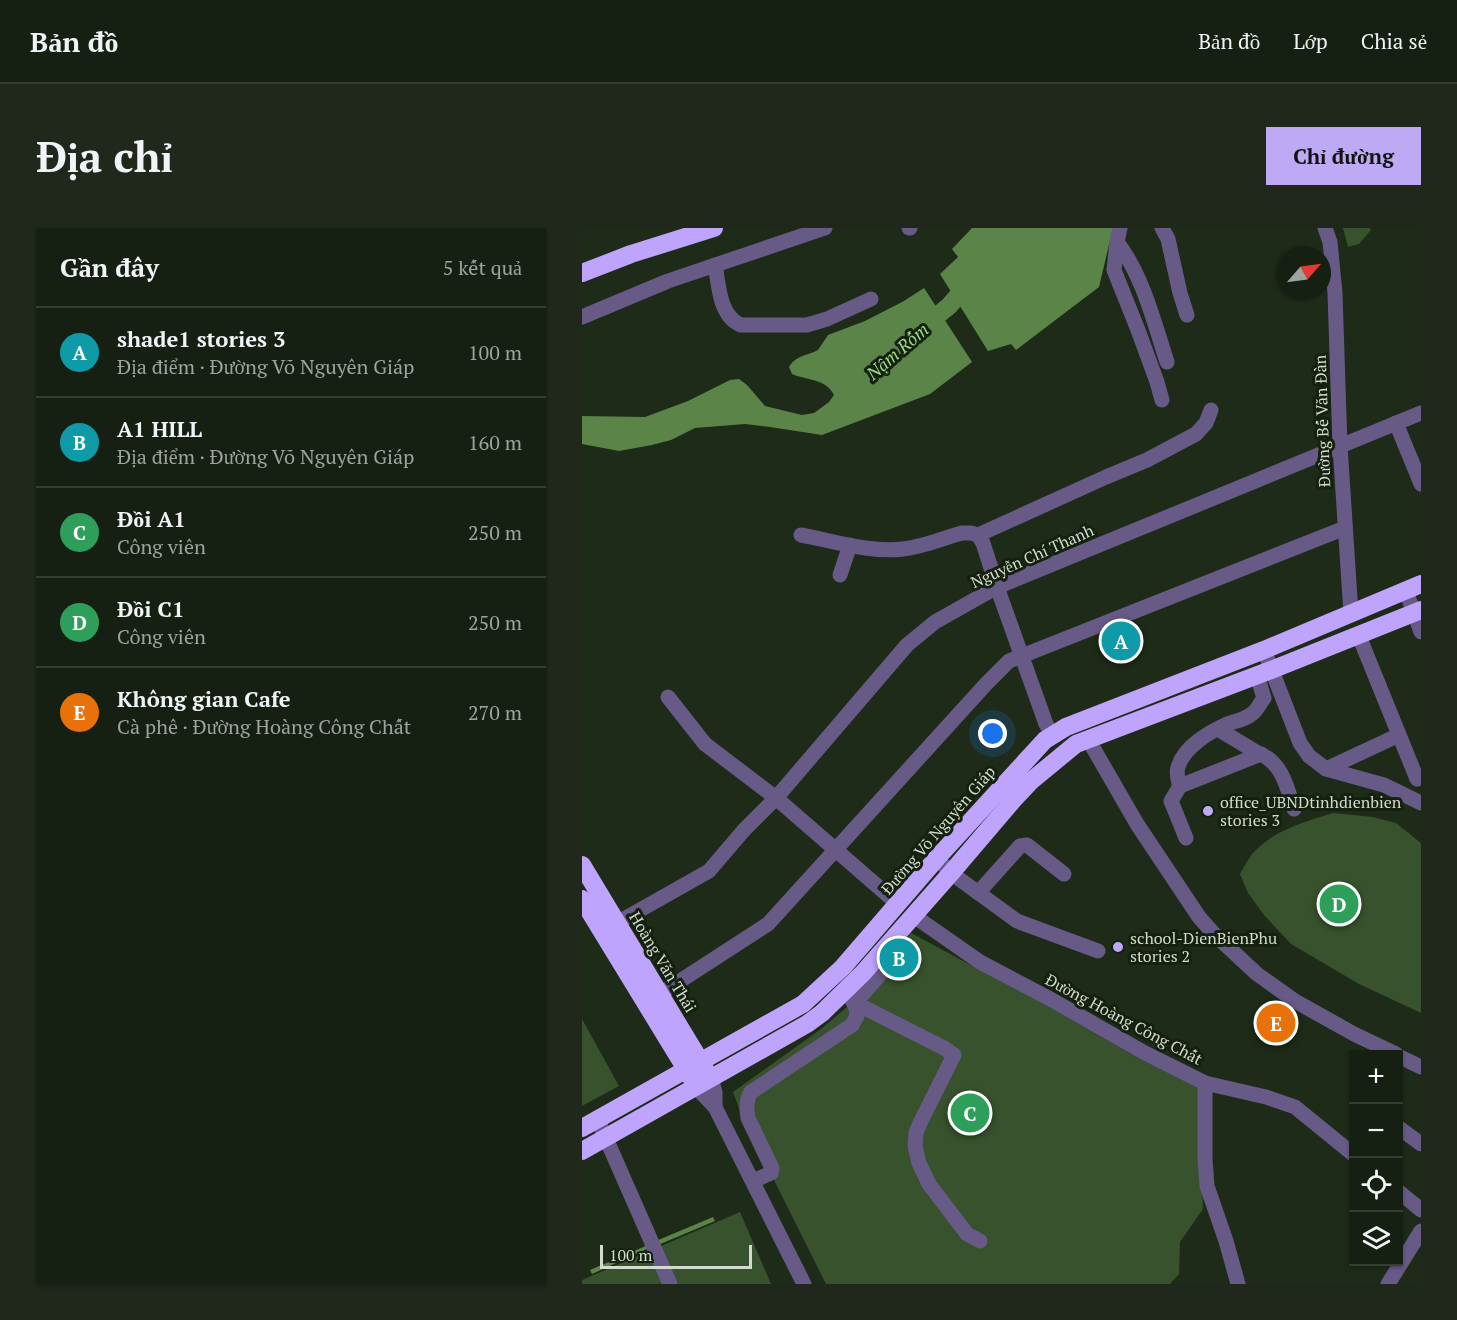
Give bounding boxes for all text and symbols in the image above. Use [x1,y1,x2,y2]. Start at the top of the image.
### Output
text: Bản đồ [30,23,119,60]
text: Bản đồ [1198,27,1260,55]
text: Lớp [1293,27,1328,55]
text: Chia sẻ [1361,27,1427,55]
button: Chỉ đường [1266,127,1421,185]
text: Địa chỉ [36,128,172,184]
north arrow [1277,246,1331,300]
text: Gần đây [60,250,159,284]
text: 5 kết quả [443,254,522,281]
water label: Nậm Rốm [860,317,933,385]
text: shade1 stories 3 [117,324,285,353]
text: A [72,339,87,366]
text: 100 m [468,339,522,366]
text: Địa điểm · Đường Võ Nguyên Giáp [117,353,414,380]
street label: Đường Bế Văn Đàn [1309,354,1335,488]
text: A1 HILL [117,414,202,443]
text: B [73,429,86,456]
text: 160 m [468,429,522,456]
text: Địa điểm · Đường Võ Nguyên Giáp [117,443,414,470]
text: Đồi A1 [117,504,186,533]
text: C [73,519,86,546]
text: 250 m [468,519,522,546]
street label: Nguyễn Chí Thanh [967,519,1098,593]
text: Công viên [117,533,206,560]
text: Đồi C1 [117,594,184,623]
text: D [72,609,87,636]
text: 250 m [468,609,522,636]
pin: A [1102,618,1140,664]
text: Công viên [117,623,206,650]
text: Không gian Cafe [117,684,291,713]
text: E [73,699,86,726]
text: 270 m [468,699,522,726]
text: Cà phê · Đường Hoàng Công Chất [117,713,411,740]
your location [978,719,1007,748]
street label: Đường Võ Nguyên Giáp [876,761,1000,899]
place label: office_UBNDtinhdienbien stories 3 [1220,791,1402,831]
marker: office_UBNDtinhdienbien stories 3 [1201,804,1215,818]
pin: D [1320,882,1359,926]
street label: Hoàng Văn Thái [624,908,702,1017]
place label: school-DienBienPhu stories 2 [1130,927,1277,967]
pin: B [880,936,918,980]
marker: school-DienBienPhu stories 2 [1111,940,1125,954]
street label: Đường Hoàng Công Chất [1042,968,1206,1070]
pin: E [1256,1000,1296,1046]
map controls [1349,1050,1403,1266]
button: + [1349,1050,1403,1104]
pin: C [950,1090,990,1136]
button: − [1349,1104,1403,1158]
button: locate [1349,1158,1403,1212]
button: layers [1349,1212,1403,1266]
scale bar [600,1242,752,1270]
text: 100 m [609,1244,652,1266]

